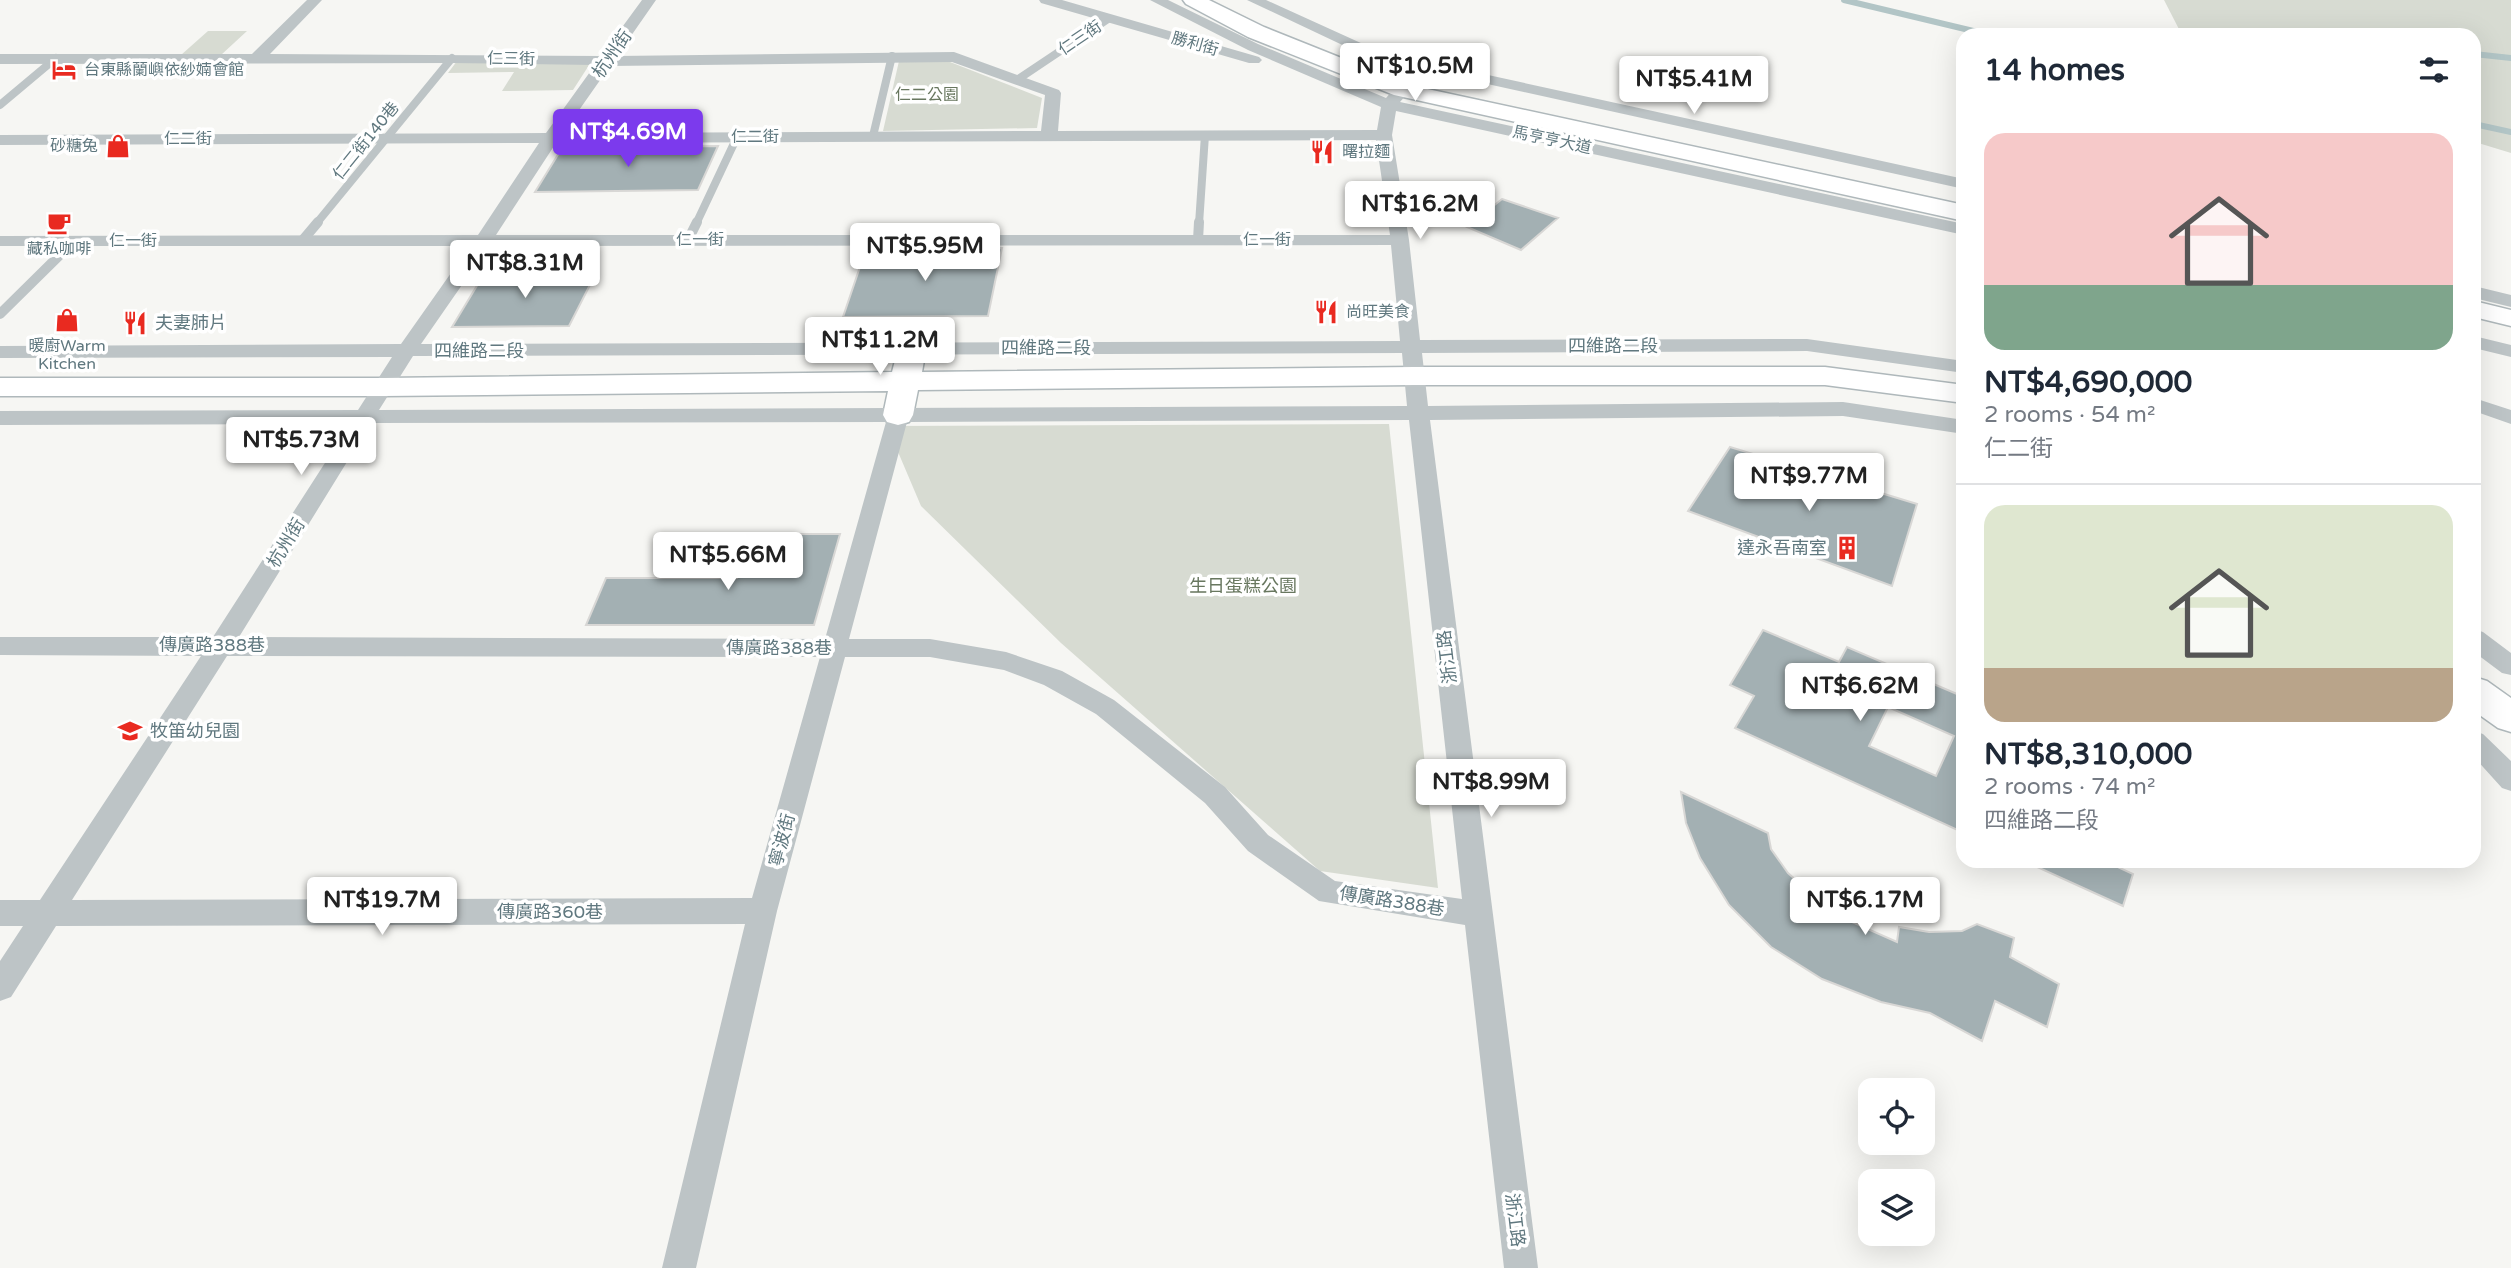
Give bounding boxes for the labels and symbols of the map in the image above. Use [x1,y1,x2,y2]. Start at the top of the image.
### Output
street label: 仁三街 [1055,16,1105,60]
street label: 杭州街 [588,26,636,82]
street label: 勝利街 [1169,28,1221,60]
pin: NT$10.5M [1343,43,1487,103]
street label: 仁三街 [487,49,535,69]
hotel icon: 台東縣蘭嶼依紗婻會館 [50,56,78,84]
pin: NT$5.41M [1622,57,1766,116]
place label: 台東縣蘭嶼依紗婻會館 [84,60,244,80]
park label: 仁二公園 [895,85,959,105]
street label: 仁二街140巷 [329,98,403,184]
pin: NT$4.69M [556,110,700,169]
street label: 馬亨亨大道 [1511,122,1593,158]
street label: 仁二街 [731,127,779,147]
street label: 仁二街 [164,129,212,149]
shop icon: 砂糖兔 [104,132,132,160]
place label: 砂糖兔 [50,136,98,156]
restaurant icon: 曙拉麵 [1308,138,1336,166]
place label: 曙拉麵 [1342,142,1390,162]
pin: NT$16.2M [1348,182,1492,241]
cafe icon: 藏私咖啡 [45,209,73,237]
pin: NT$5.95M [853,224,997,283]
street label: 仁一街 [676,230,724,250]
street label: 仁一街 [1243,230,1291,250]
street label: 仁一街 [109,231,157,251]
place label: 藏私咖啡 [27,239,91,259]
pin: NT$8.31M [453,240,597,300]
restaurant icon: 尚旺美食 [1312,298,1340,326]
place label: 尚旺美食 [1346,302,1410,322]
shop icon: 暖廚Warm Kitchen [53,306,81,334]
restaurant icon: 夫妻肺片 [121,309,149,337]
place label: 夫妻肺片 [155,312,227,334]
pin: NT$11.2M [808,318,952,377]
street label: 四維路二段 [1568,335,1658,357]
place label: 暖廚Warm Kitchen [28,336,106,374]
street label: 四維路二段 [1001,337,1091,359]
street label: 四維路二段 [434,340,524,362]
pin: NT$5.73M [229,418,373,477]
pin: NT$9.77M [1737,454,1881,513]
street label: 杭州街 [262,514,310,572]
pin: NT$5.66M [656,532,800,592]
building icon: 達永吾南室 [1833,534,1861,562]
place label: 達永吾南室 [1737,537,1827,559]
park label: 生日蛋糕公園 [1189,575,1297,597]
street label: 浙江路 [1433,629,1461,685]
street label: 傳廣路388巷 [159,634,265,656]
street label: 傳廣路388巷 [726,637,832,659]
pin: NT$6.62M [1788,664,1932,723]
school or university icon: 牧笛幼兒園 [116,717,144,745]
place label: 牧笛幼兒園 [150,720,240,742]
pin: NT$8.99M [1419,760,1563,819]
street label: 寧波街 [764,811,800,869]
pin: NT$19.7M [310,878,454,937]
pin: NT$6.17M [1793,878,1937,937]
street label: 傳廣路388巷 [1338,882,1446,920]
street label: 傳廣路360巷 [497,901,603,923]
street label: 浙江路 [1501,1192,1529,1248]

